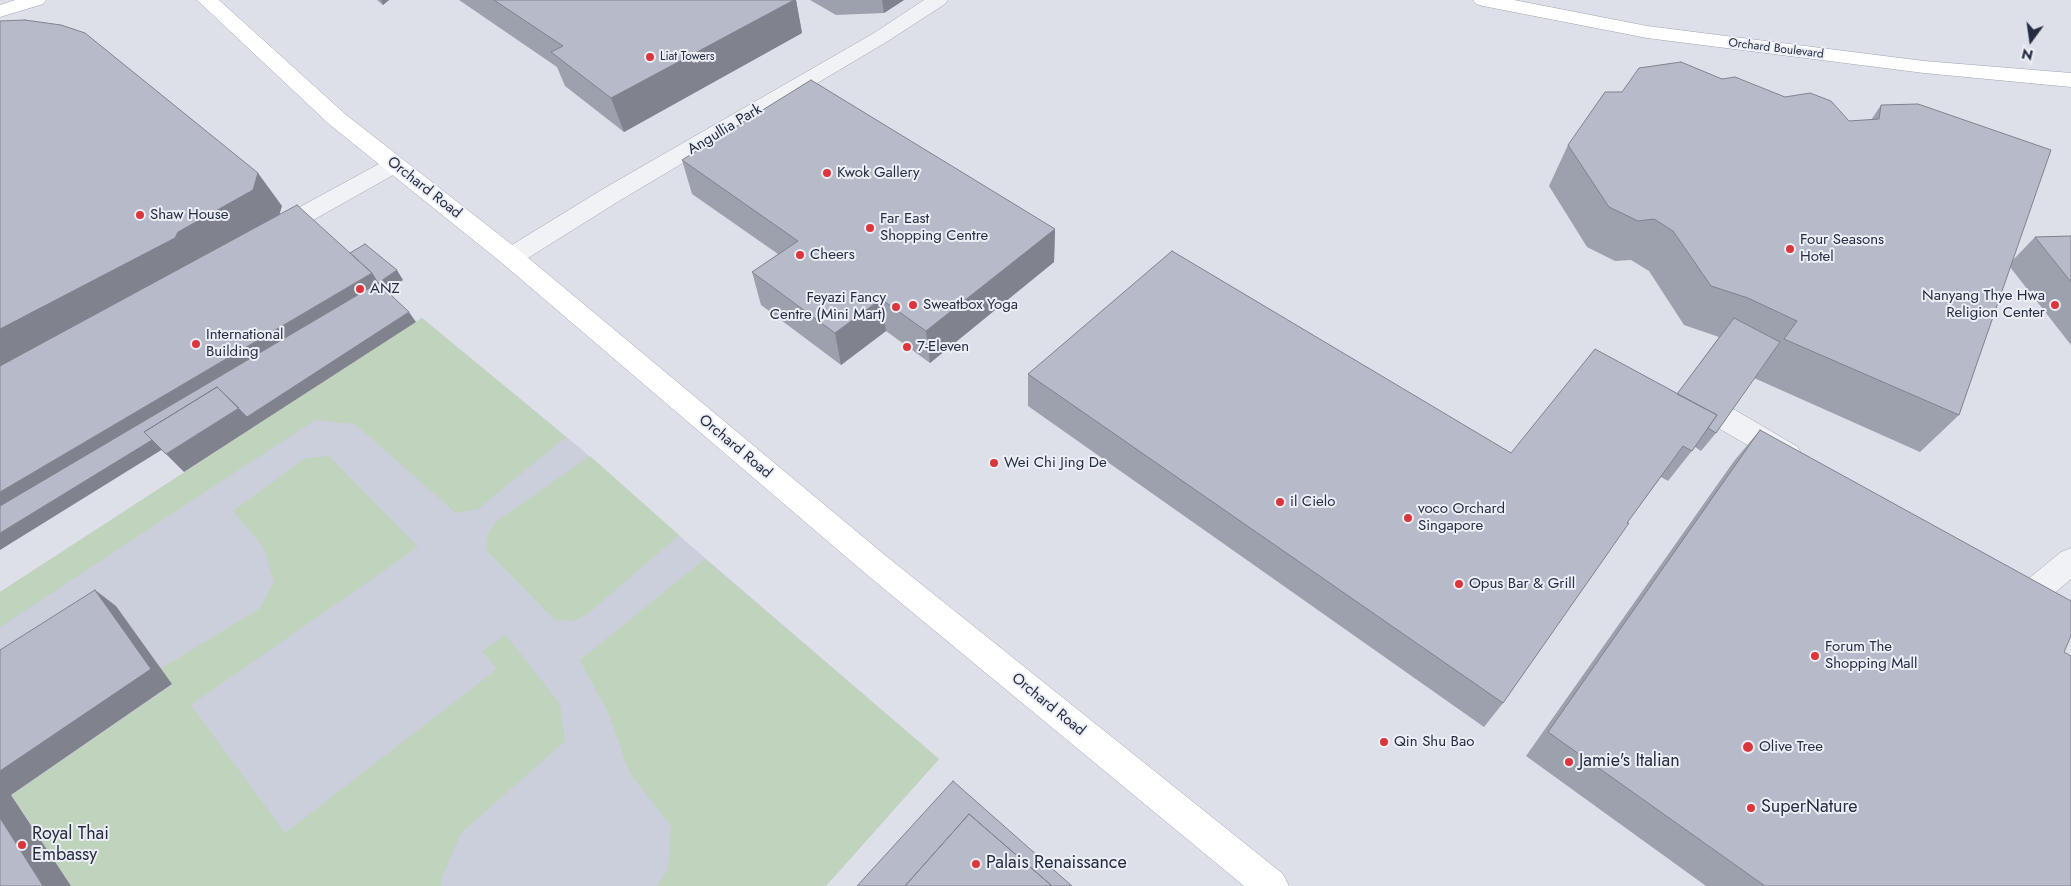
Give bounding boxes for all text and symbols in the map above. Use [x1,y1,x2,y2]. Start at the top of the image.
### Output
north arrow [2006,15,2056,65]
street label: Orchard Boulevard [1727,36,1825,62]
text: N [2020,44,2035,66]
place label: Liat Towers [660,50,715,64]
marker: Liat Towers [644,51,656,63]
street label: Angullia Park [685,101,765,159]
street label: Orchard Road [383,153,465,223]
place label: Kwok Gallery [837,164,920,182]
marker: Kwok Gallery [821,167,833,179]
place label: Shaw House [150,206,228,224]
marker: Shaw House [134,209,146,221]
place label: Far East Shopping Centre [880,210,988,245]
marker: Far East Shopping Centre [864,222,876,234]
place label: Four Seasons Hotel [1800,231,1884,266]
marker: Four Seasons Hotel [1784,243,1796,255]
place label: Cheers [810,246,855,264]
marker: Cheers [794,249,806,261]
place label: ANZ [370,280,400,298]
marker: ANZ [354,283,366,295]
place label: Nanyang Thye Hwa Religion Center [1922,287,2045,322]
place label: Feyazi Fancy Centre (Mini Mart) [770,289,886,324]
place label: Sweatbox Yoga [923,296,1018,314]
marker: Sweatbox Yoga [907,299,919,311]
marker: Nanyang Thye Hwa Religion Center [2049,299,2061,311]
marker: Feyazi Fancy Centre (Mini Mart) [890,301,902,313]
place label: International Building [206,326,283,361]
marker: International Building [190,338,202,350]
place label: 7-Eleven [917,338,969,356]
marker: 7-Eleven [901,341,913,353]
street label: Orchard Road [695,411,775,483]
place label: Wei Chi Jing De [1004,454,1107,472]
marker: Wei Chi Jing De [988,457,1000,469]
place label: il Cielo [1290,493,1335,511]
marker: il Cielo [1274,496,1286,508]
place label: voco Orchard Singapore [1418,500,1505,535]
marker: voco Orchard Singapore [1402,512,1414,524]
place label: Opus Bar & Grill [1469,575,1575,593]
marker: Opus Bar & Grill [1453,578,1465,590]
place label: Forum The Shopping Mall [1825,638,1917,673]
marker: Forum The Shopping Mall [1809,650,1821,662]
street label: Orchard Road [1008,670,1088,740]
place label: Qin Shu Bao [1394,733,1474,751]
marker: Qin Shu Bao [1378,736,1390,748]
place label: Olive Tree [1759,738,1823,756]
marker: Olive Tree [1741,740,1755,754]
place label: Jamie's Italian [1579,751,1680,773]
marker: Jamie's Italian [1563,756,1575,768]
place label: SuperNature [1761,797,1858,819]
marker: SuperNature [1745,802,1757,814]
place label: Royal Thai Embassy [32,824,109,866]
marker: Royal Thai Embassy [16,839,28,851]
place label: Palais Renaissance [986,853,1127,875]
marker: Palais Renaissance [970,858,982,870]

